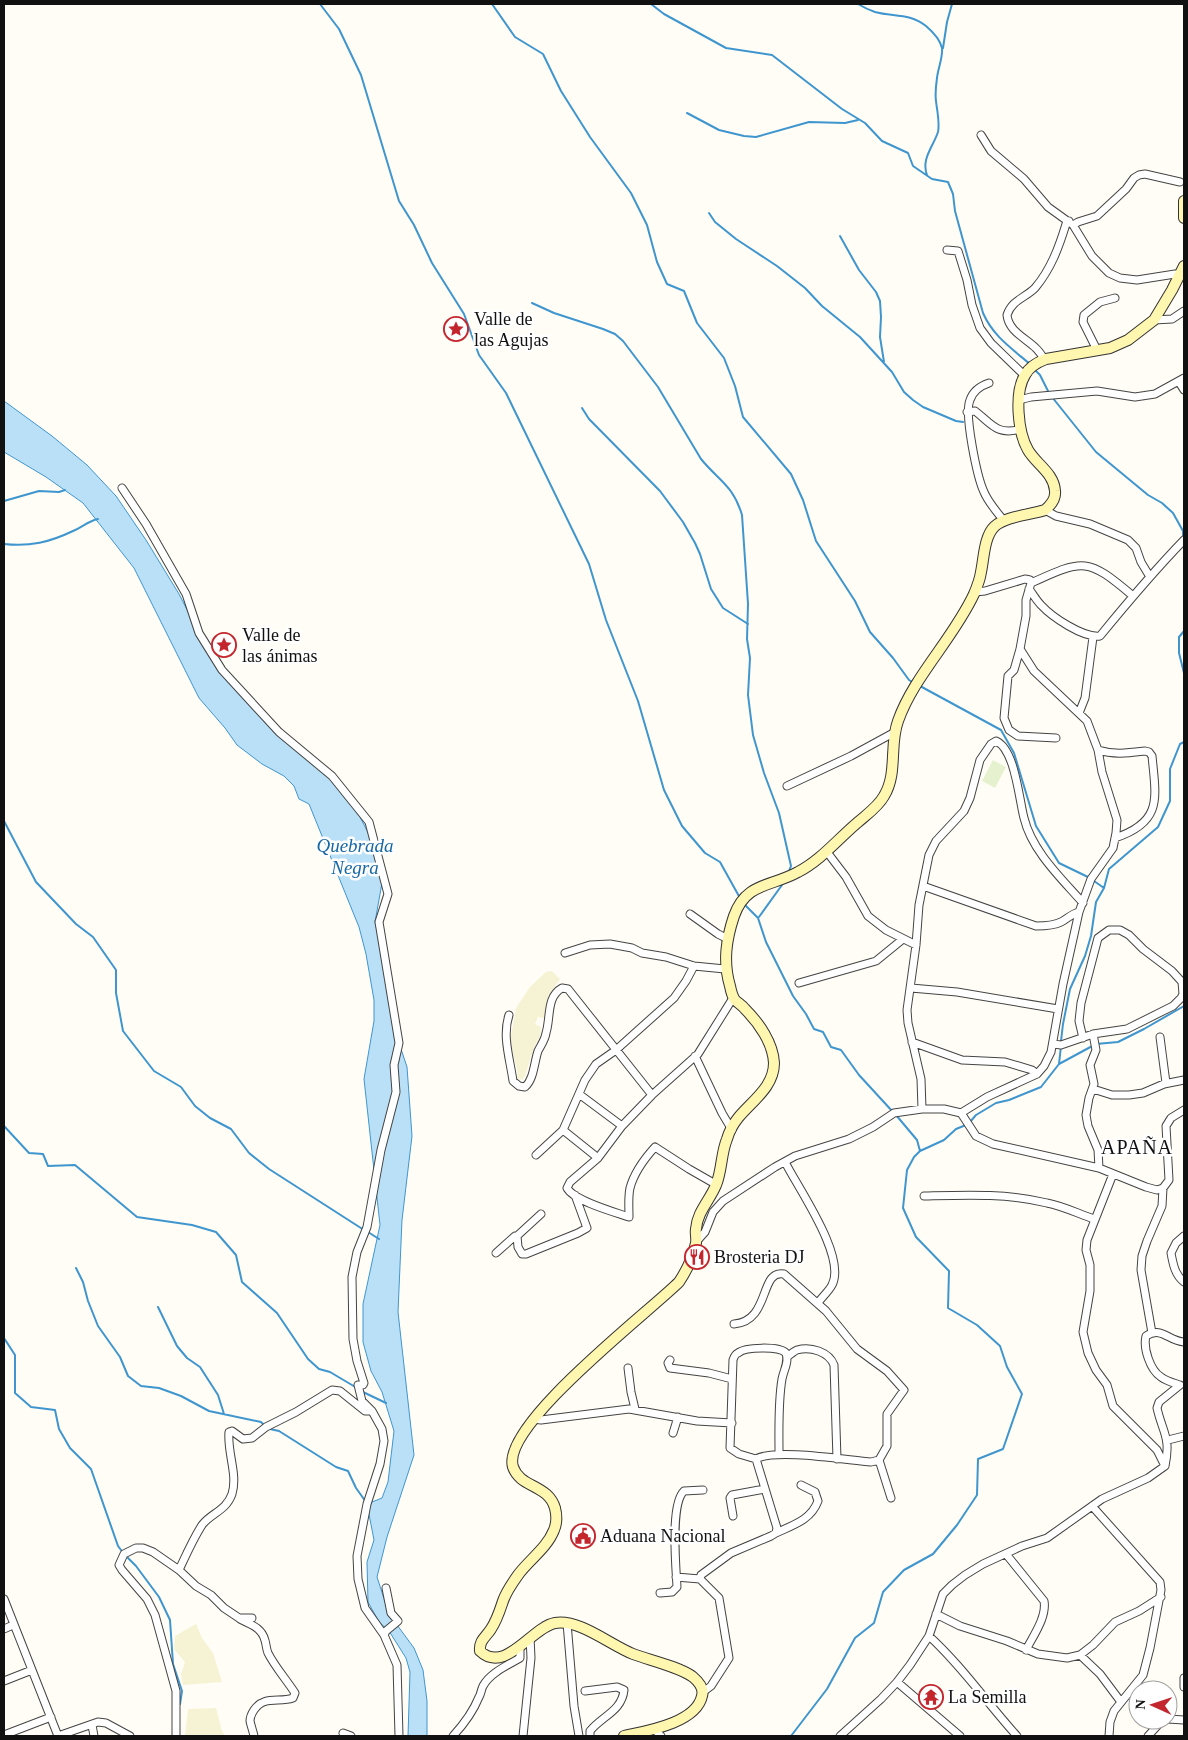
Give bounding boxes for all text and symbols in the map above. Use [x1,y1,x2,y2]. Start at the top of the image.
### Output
place label: Valle de las Agujas [474,309,549,350]
place icon: Valle de las Agujas [443,316,469,342]
place label: Valle de las ánimas [242,625,317,666]
place icon: Valle de las ánimas [211,632,237,658]
water label: Quebrada Negra [316,835,394,878]
district label: APAÑA [1101,1135,1173,1158]
restaurant icon: Brosteria DJ [684,1244,710,1270]
place label: Brosteria DJ [714,1247,804,1267]
public building icon: Aduana Nacional [570,1523,596,1549]
place label: Aduana Nacional [600,1526,725,1546]
north arrow [1128,1680,1178,1730]
temple icon: La Semilla [918,1684,944,1710]
place label: La Semilla [948,1687,1026,1707]
text: N [1133,1699,1148,1710]

